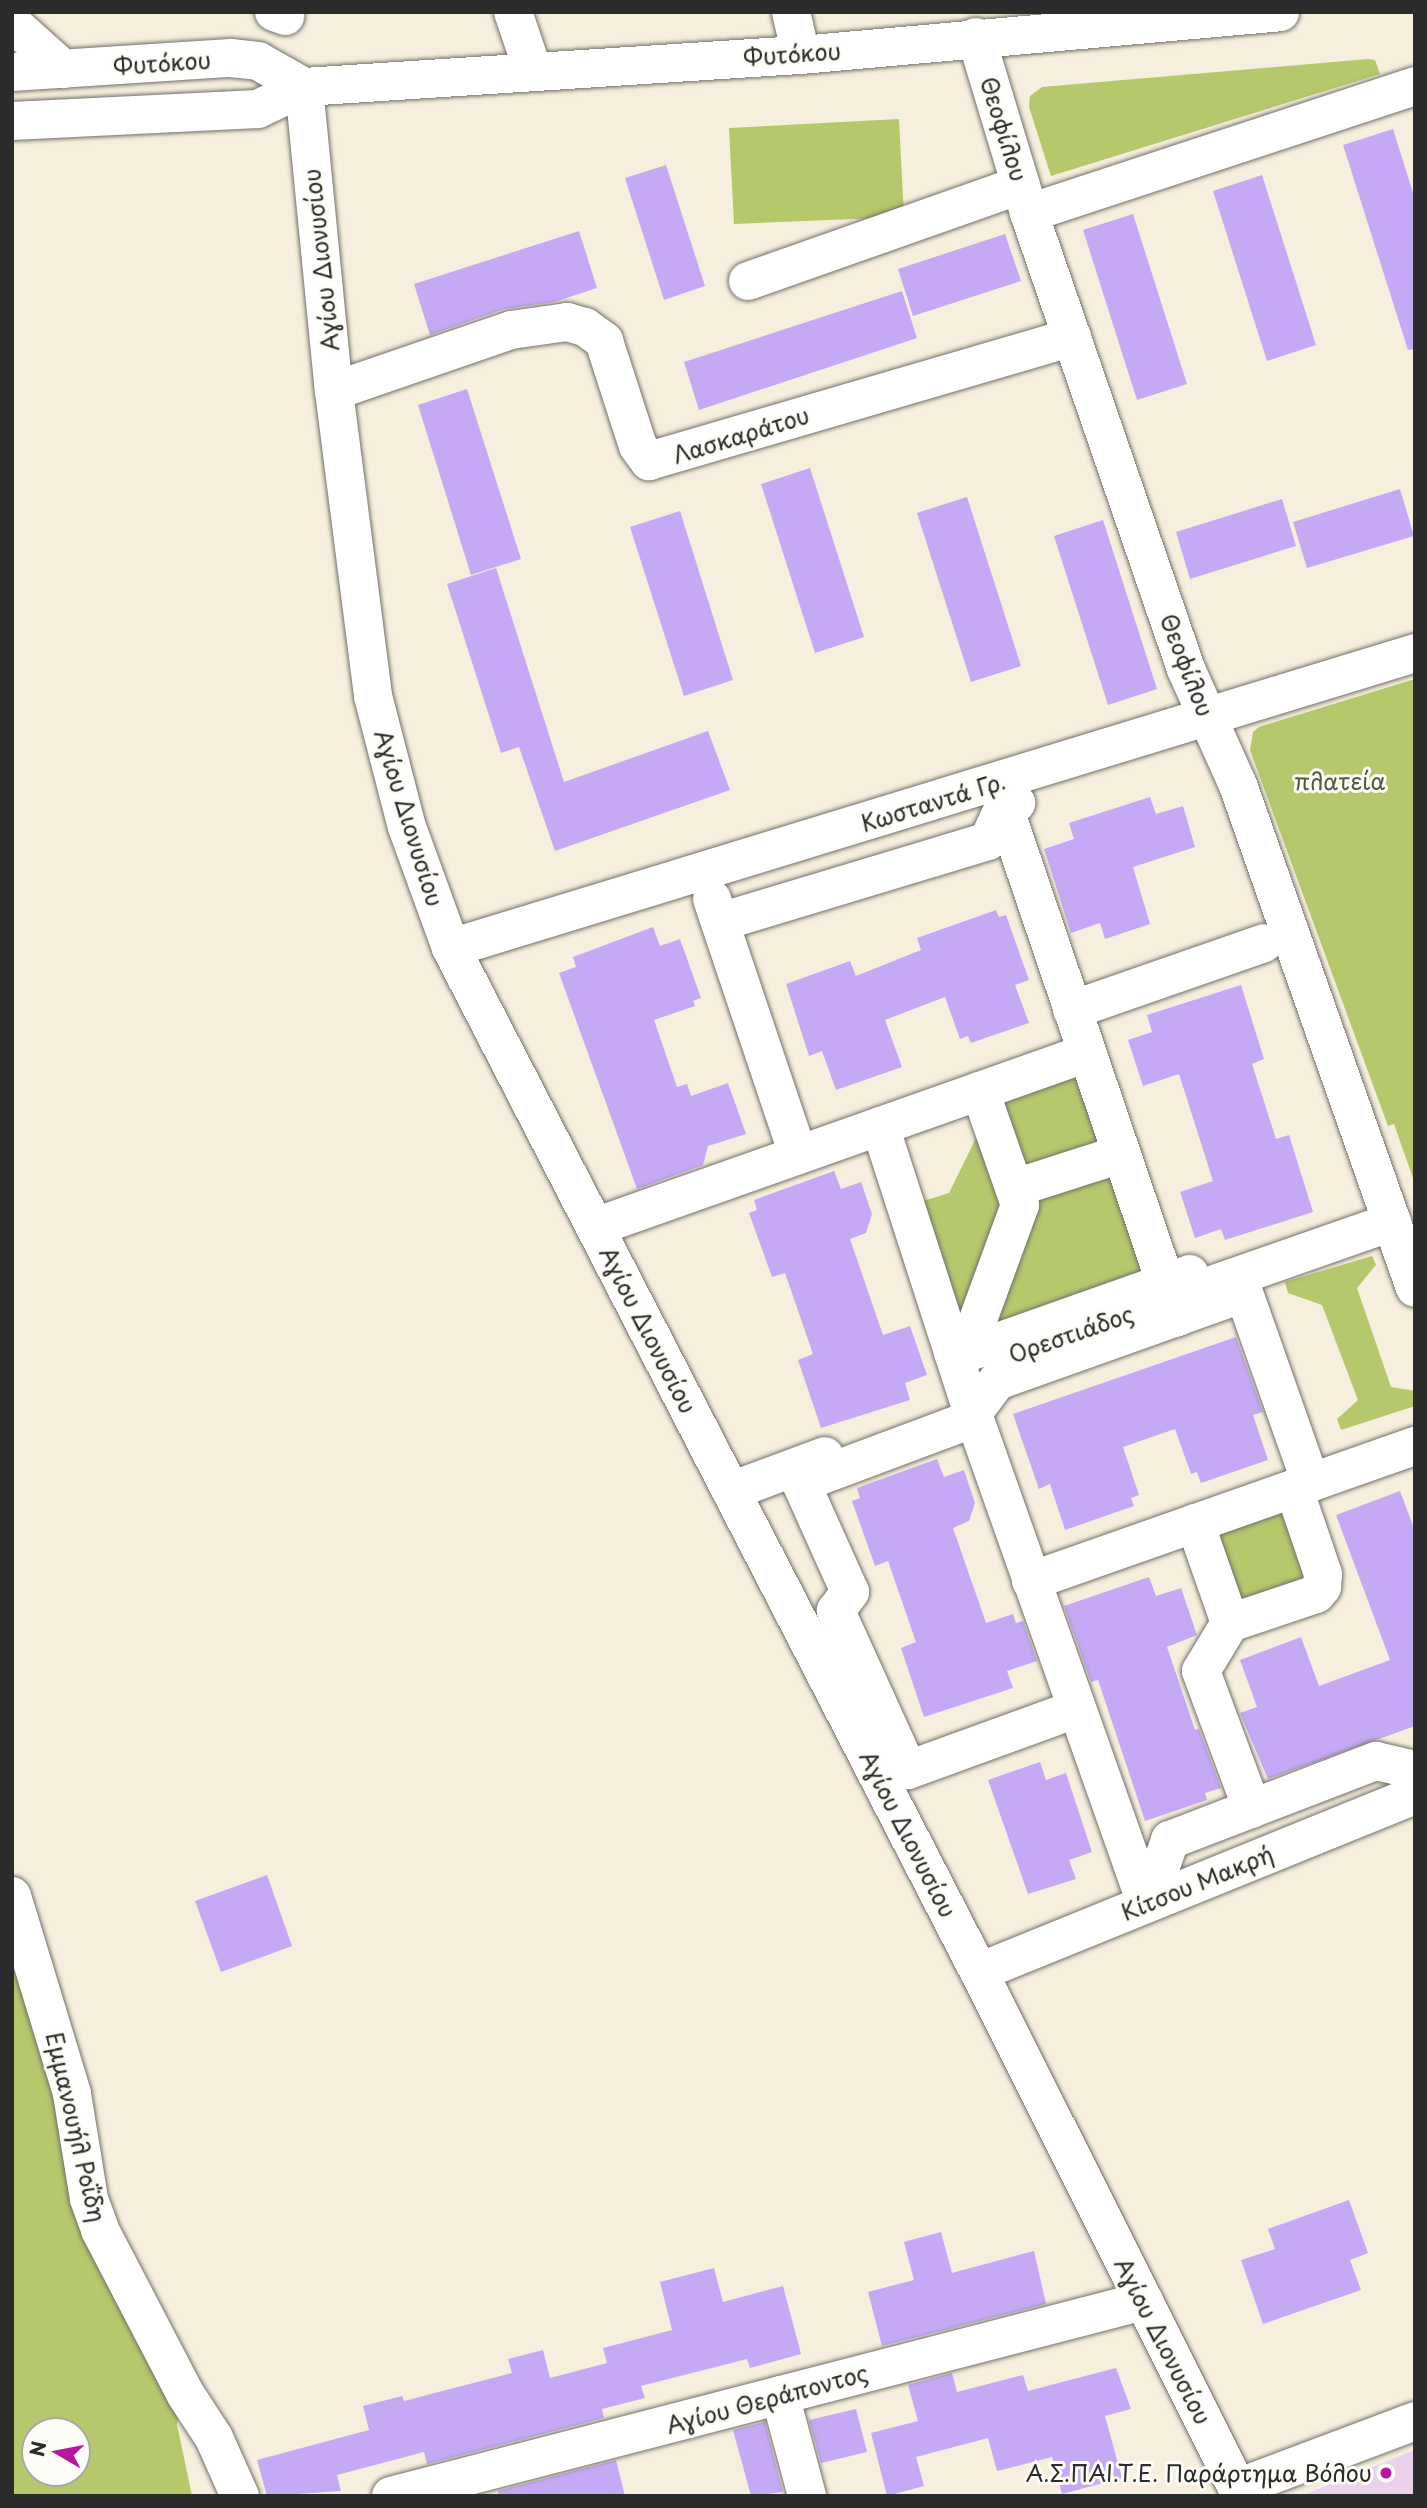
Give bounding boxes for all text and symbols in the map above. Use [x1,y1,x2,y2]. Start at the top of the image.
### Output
street label: Φυτόκου [742,37,842,71]
street label: Φυτόκου [112,46,212,80]
street label: Θεοφίλου [975,73,1033,185]
street label: Αγίου Διονυσίου [298,167,344,353]
street label: Λασκαράτου [669,401,813,469]
street label: Θεοφίλου [1155,610,1219,720]
street label: Αγίου Διονυσίου [369,726,449,910]
street label: Κωσταντά Γρ. [857,767,1009,837]
park label: πλατεία [1294,767,1386,795]
street label: Αγίου Διονυσίου [594,1242,702,1418]
street label: Ορεστιάδος [1005,1300,1137,1368]
street label: Αγίου Διονυσίου [854,1746,962,1922]
street label: Κίτσου Μακρή [1116,1840,1278,1926]
street label: Εμμανουήλ Ροΐδη [41,2029,111,2225]
street label: Αγίου Διονυσίου [1109,2253,1217,2429]
street label: Αγίου Θεράποντος [663,2359,871,2439]
north arrow [21,2417,91,2487]
text: N [22,2439,52,2459]
place label: Α.Σ.ΠΑΙ.Τ.Ε. Παράρτημα Βόλου [1025,2459,1372,2487]
marker: Α.Σ.ΠΑΙ.Τ.Ε. Παράρτημα Βόλου [1378,2465,1394,2481]

